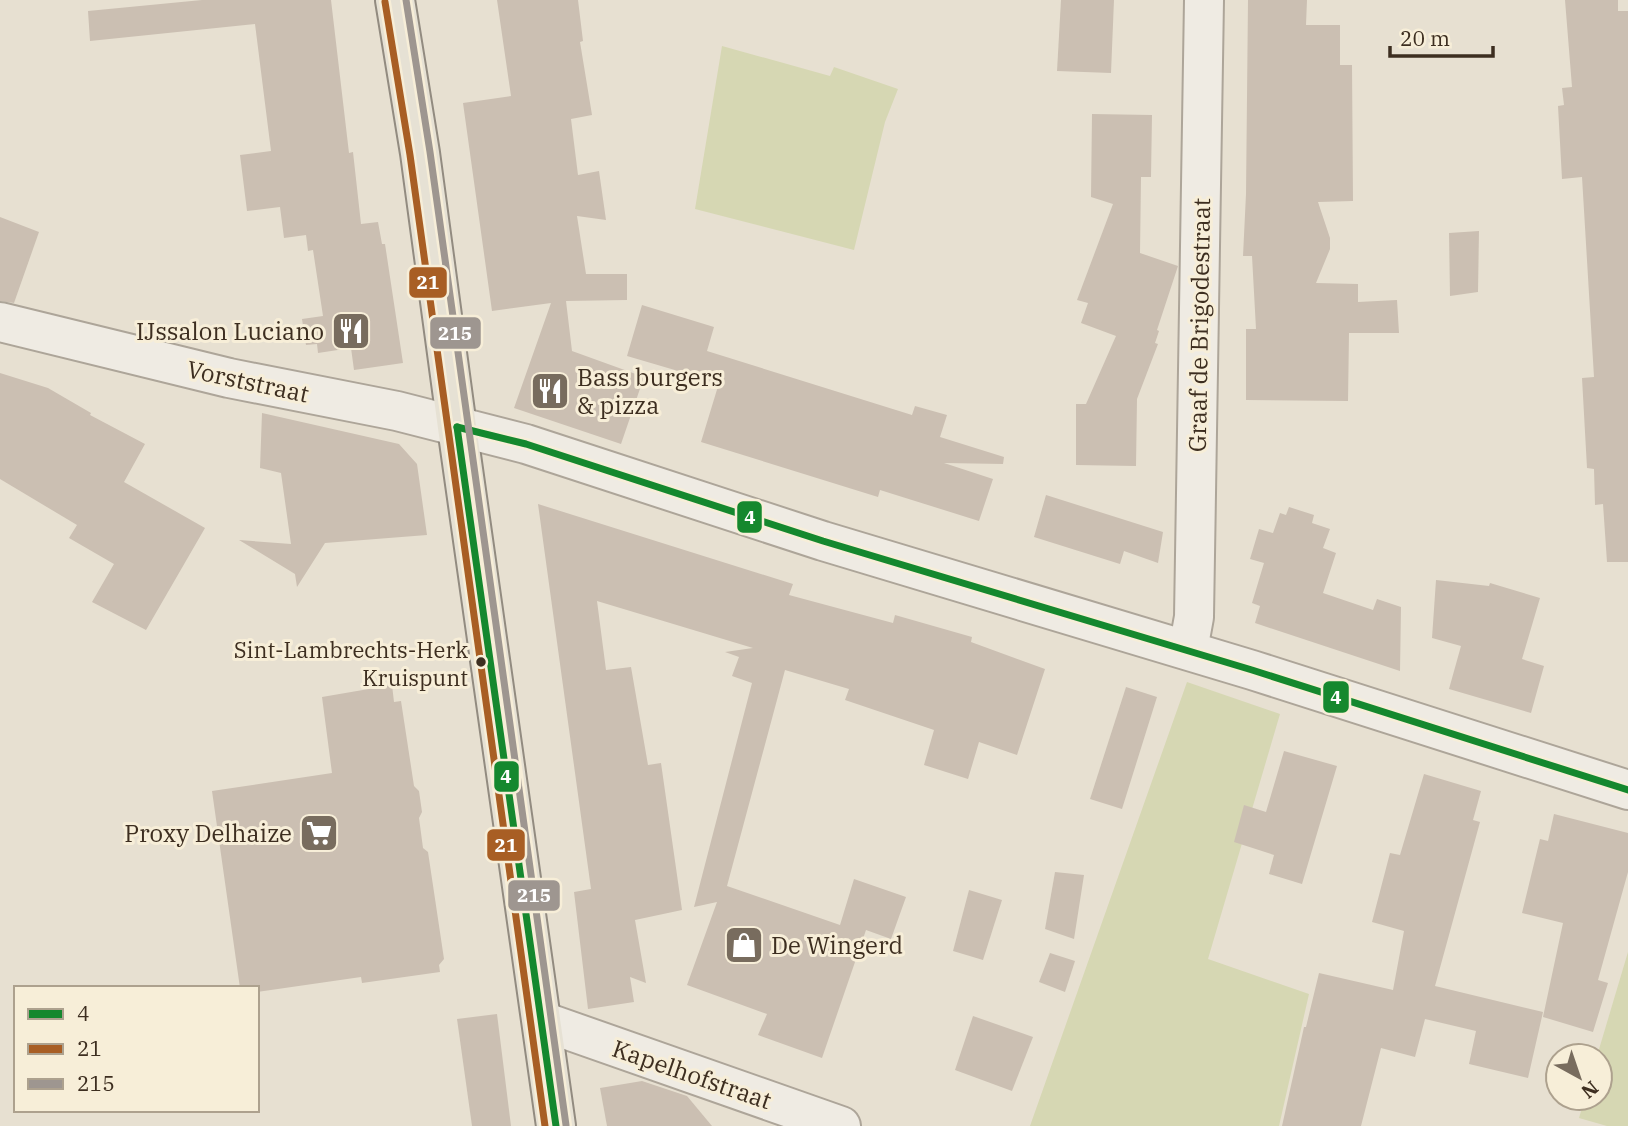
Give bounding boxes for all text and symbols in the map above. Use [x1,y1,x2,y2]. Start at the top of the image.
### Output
scale bar [1390,14,1493,58]
text: 20 m [1400,24,1450,52]
street label: Graaf de Brigodestraat [1181,198,1217,452]
line badge: 21 [408,266,448,299]
text: 21 [417,270,439,294]
restaurant icon: IJssalon Luciano [330,310,372,352]
place label: IJssalon Luciano [136,315,324,347]
line badge: 215 [429,316,482,350]
text: 215 [438,321,472,345]
street label: Vorststraat [184,352,312,410]
place label: Bass burgers & pizza [577,361,723,421]
restaurant icon: Bass burgers & pizza [529,370,571,412]
line badge: 4 [736,500,763,534]
text: 4 [744,505,756,529]
place label: Sint-Lambrechts-Herk Kruispunt [234,635,468,692]
marker: Sint-Lambrechts-Herk Kruispunt [474,655,488,669]
line badge: 4 [1322,680,1350,714]
text: 4 [1330,685,1342,709]
line badge: 4 [493,760,520,793]
text: 4 [500,764,512,788]
supermarket icon: Proxy Delhaize [298,812,340,854]
place label: Proxy Delhaize [124,817,292,849]
line badge: 21 [486,828,526,862]
text: 21 [495,833,517,857]
line badge: 215 [507,879,561,912]
text: 215 [517,883,551,907]
shop icon: De Wingerd [723,924,765,966]
place label: De Wingerd [771,929,903,961]
legend [14,986,259,1112]
text: 4 [77,999,90,1027]
street label: Kapelhofstraat [608,1032,776,1116]
text: 21 [77,1034,102,1062]
north arrow [1544,1042,1614,1112]
text: 215 [77,1069,115,1097]
text: N [1576,1076,1603,1104]

